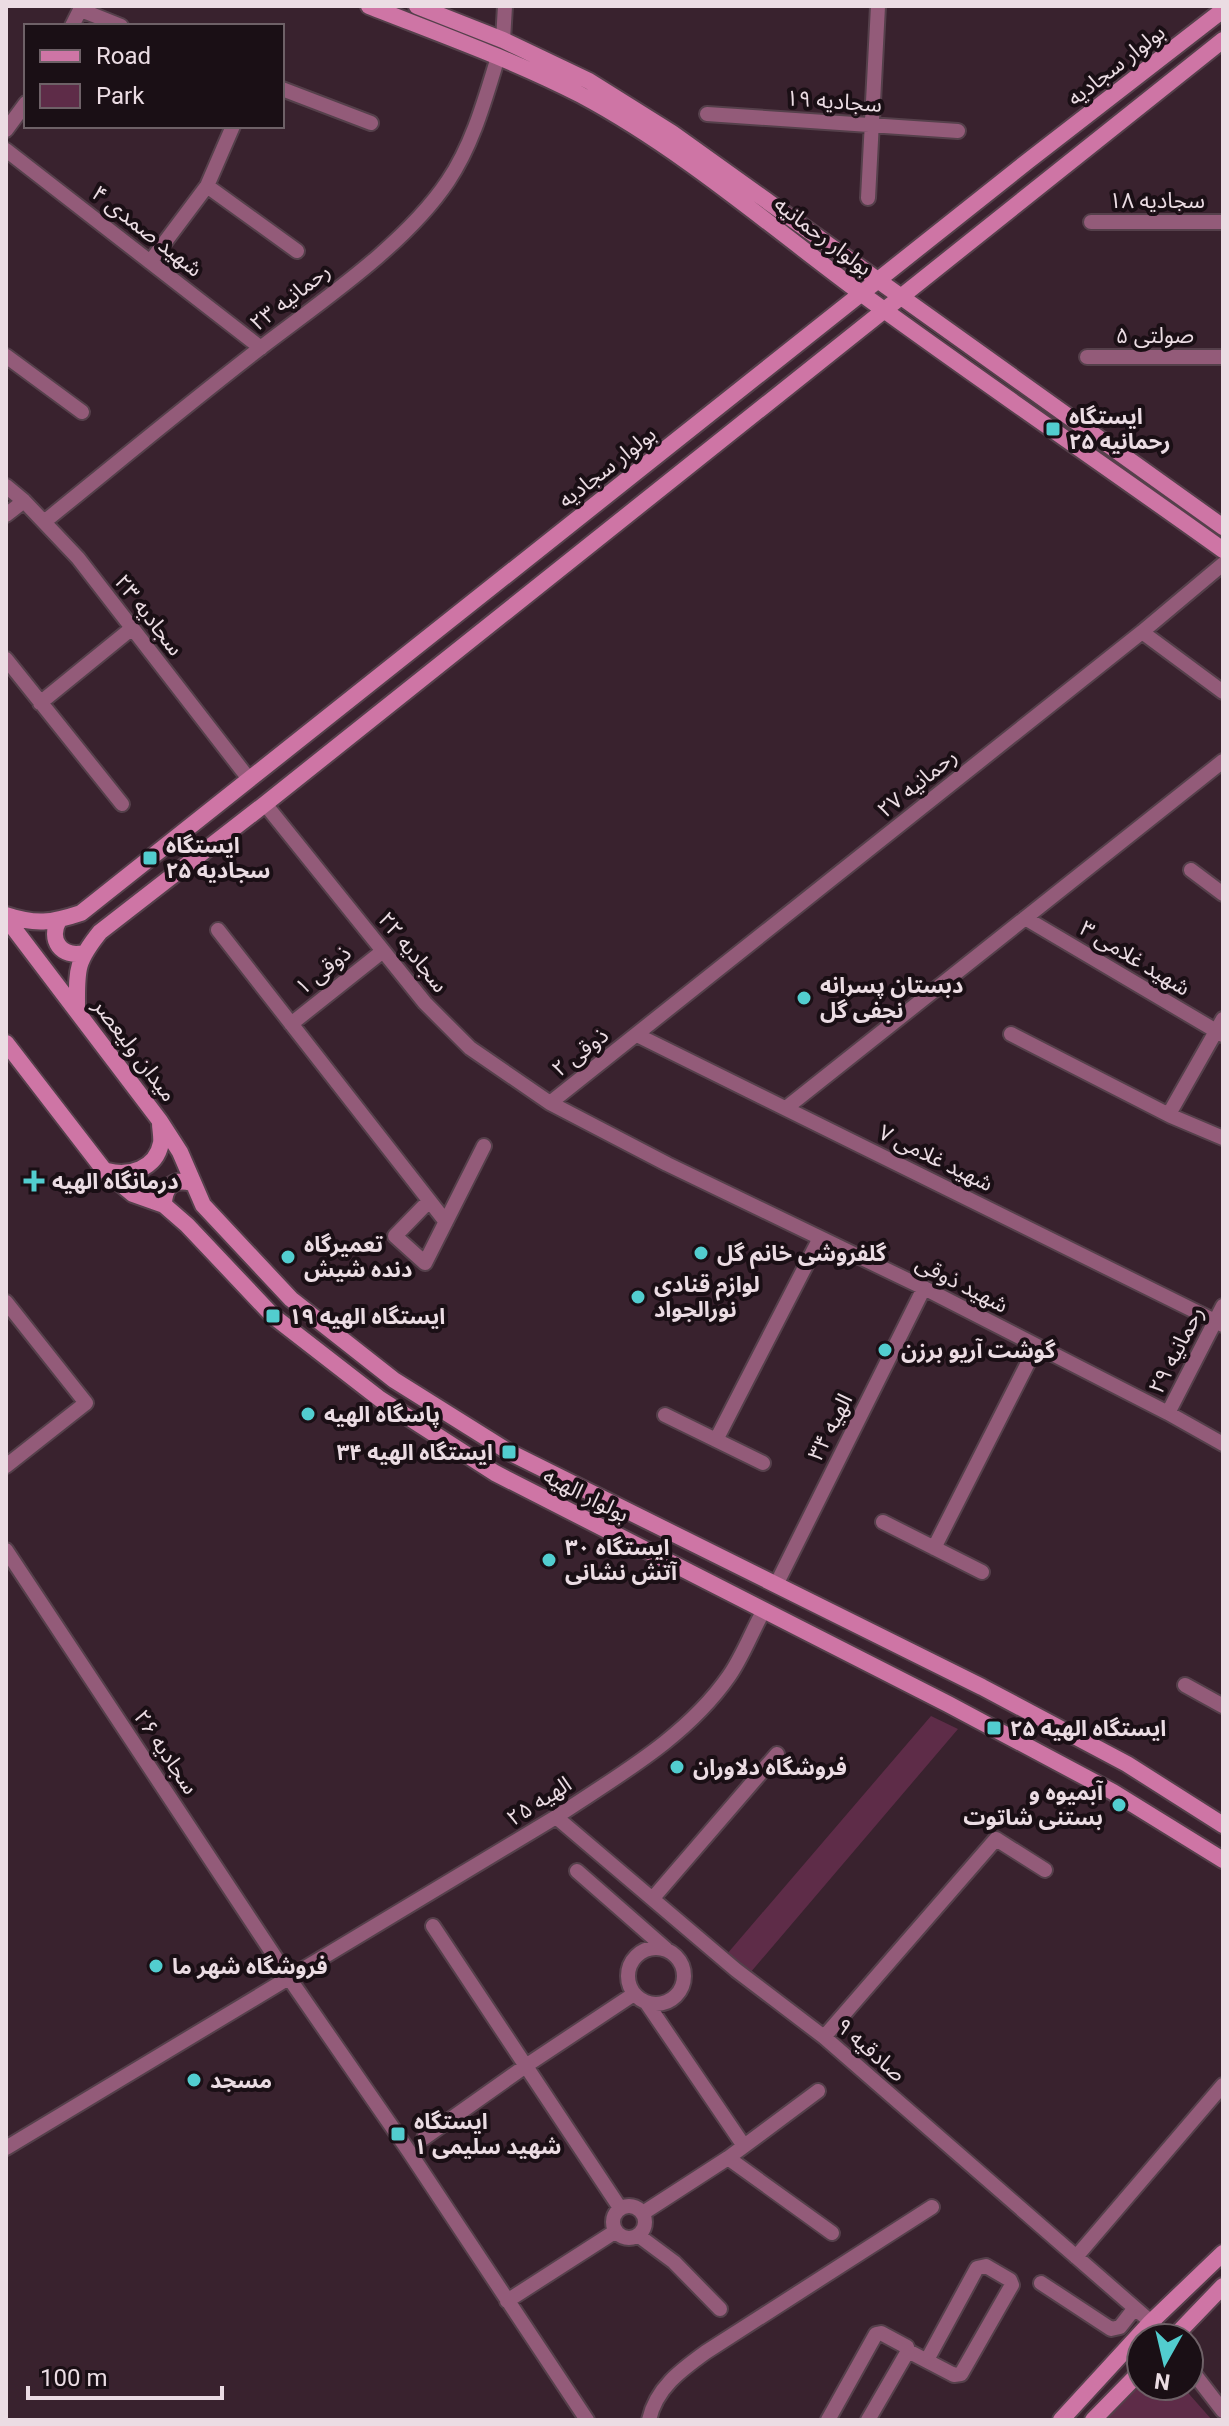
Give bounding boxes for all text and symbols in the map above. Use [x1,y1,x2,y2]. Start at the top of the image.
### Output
street label: بولوار سجادیه [1062,19,1170,112]
legend [24,24,284,128]
text: Road [96,42,151,70]
text: Park [96,82,145,110]
street label: سجادیه ۱۹ [785,85,883,117]
street label: شهید صمدی ۴ [87,180,207,282]
street label: سجادیه ۱۸ [1109,188,1205,213]
street label: بولوار رحمانیه [769,191,877,281]
street label: رحمانیه ۲۳ [245,258,336,337]
street label: صولتی ۵ [1116,323,1194,348]
place label: ایستگاه رحمانیه ۲۵ [1069,404,1171,455]
marker: ایستگاه رحمانیه ۲۵ [1044,420,1062,438]
street label: بولوار سجادیه [553,421,661,514]
street label: سجادیه ۲۳ [110,569,188,661]
street label: رحمانیه ۲۷ [872,743,962,823]
place label: ایستگاه سجادیه ۲۵ [166,833,270,883]
marker: ایستگاه سجادیه ۲۵ [141,849,159,867]
street label: سجادیه ۲۲ [373,907,453,997]
street label: شهید غلامی ۳ [1075,915,1195,1001]
street label: ذوقی ۱ [290,940,356,1000]
place label: دبستان پسرانه نجفی گل [820,973,963,1023]
marker: دبستان پسرانه نجفی گل [795,989,813,1007]
street label: میدان ولیعصر [88,993,182,1106]
street label: ذوقی ۲ [547,1022,613,1082]
street label: شهید غلامی ۷ [875,1120,997,1196]
place label: درمانگاه الهیه [52,1169,179,1195]
marker: درمانگاه الهیه [23,1170,45,1192]
place label: تعمیرگاه دنده شیش [304,1232,412,1282]
place label: گلفروشی خانم گل [717,1241,887,1270]
marker: گلفروشی خانم گل [692,1244,710,1262]
marker: تعمیرگاه دنده شیش [279,1248,297,1266]
street label: شهید ذوقی [912,1250,1012,1318]
place label: لوازم قنادی نورالجواد [654,1272,760,1323]
marker: لوازم قنادی نورالجواد [629,1288,647,1306]
street label: رحمانیه ۲۹ [1143,1302,1210,1398]
place label: ایستگاه الهیه ۱۹ [289,1304,445,1329]
marker: ایستگاه الهیه ۱۹ [264,1307,282,1325]
place label: گوشت آریو برزن [901,1338,1056,1364]
marker: گوشت آریو برزن [876,1341,894,1359]
street label: الهیه ۳۴ [803,1389,857,1465]
place label: پاسگاه الهیه [324,1402,440,1428]
marker: پاسگاه الهیه [299,1405,317,1423]
place label: ایستگاه الهیه ۳۴ [337,1440,493,1465]
marker: ایستگاه الهیه ۳۴ [500,1443,518,1461]
street label: بولوار الهیه [539,1463,633,1528]
place label: ایستگاه ۳۰ آتش نشانی [565,1535,678,1585]
marker: ایستگاه ۳۰ آتش نشانی [540,1551,558,1569]
street label: سجادیه ۲۶ [129,1705,203,1799]
place label: ایستگاه الهیه ۲۵ [1010,1716,1166,1741]
marker: ایستگاه الهیه ۲۵ [985,1719,1003,1737]
place label: فروشگاه دلاوران [693,1755,847,1781]
marker: فروشگاه دلاوران [668,1758,686,1776]
street label: الهیه ۲۵ [502,1771,576,1831]
place label: آبمیوه و بستنی شاتوت [963,1780,1104,1830]
marker: آبمیوه و بستنی شاتوت [1110,1796,1128,1814]
place label: فروشگاه شهر ما [172,1954,328,1979]
marker: فروشگاه شهر ما [147,1957,165,1975]
street label: صادقیه ۹ [831,2013,911,2087]
place label: مسجد [210,2068,272,2093]
marker: مسجد [185,2071,203,2089]
place label: ایستگاه شهید سلیمی ۱ [414,2109,561,2159]
marker: ایستگاه شهید سلیمی ۱ [389,2125,407,2143]
north arrow [1125,2322,1205,2402]
scale bar [28,2350,222,2400]
text: 100 m [40,2364,107,2392]
text: N [1153,2368,1172,2395]

